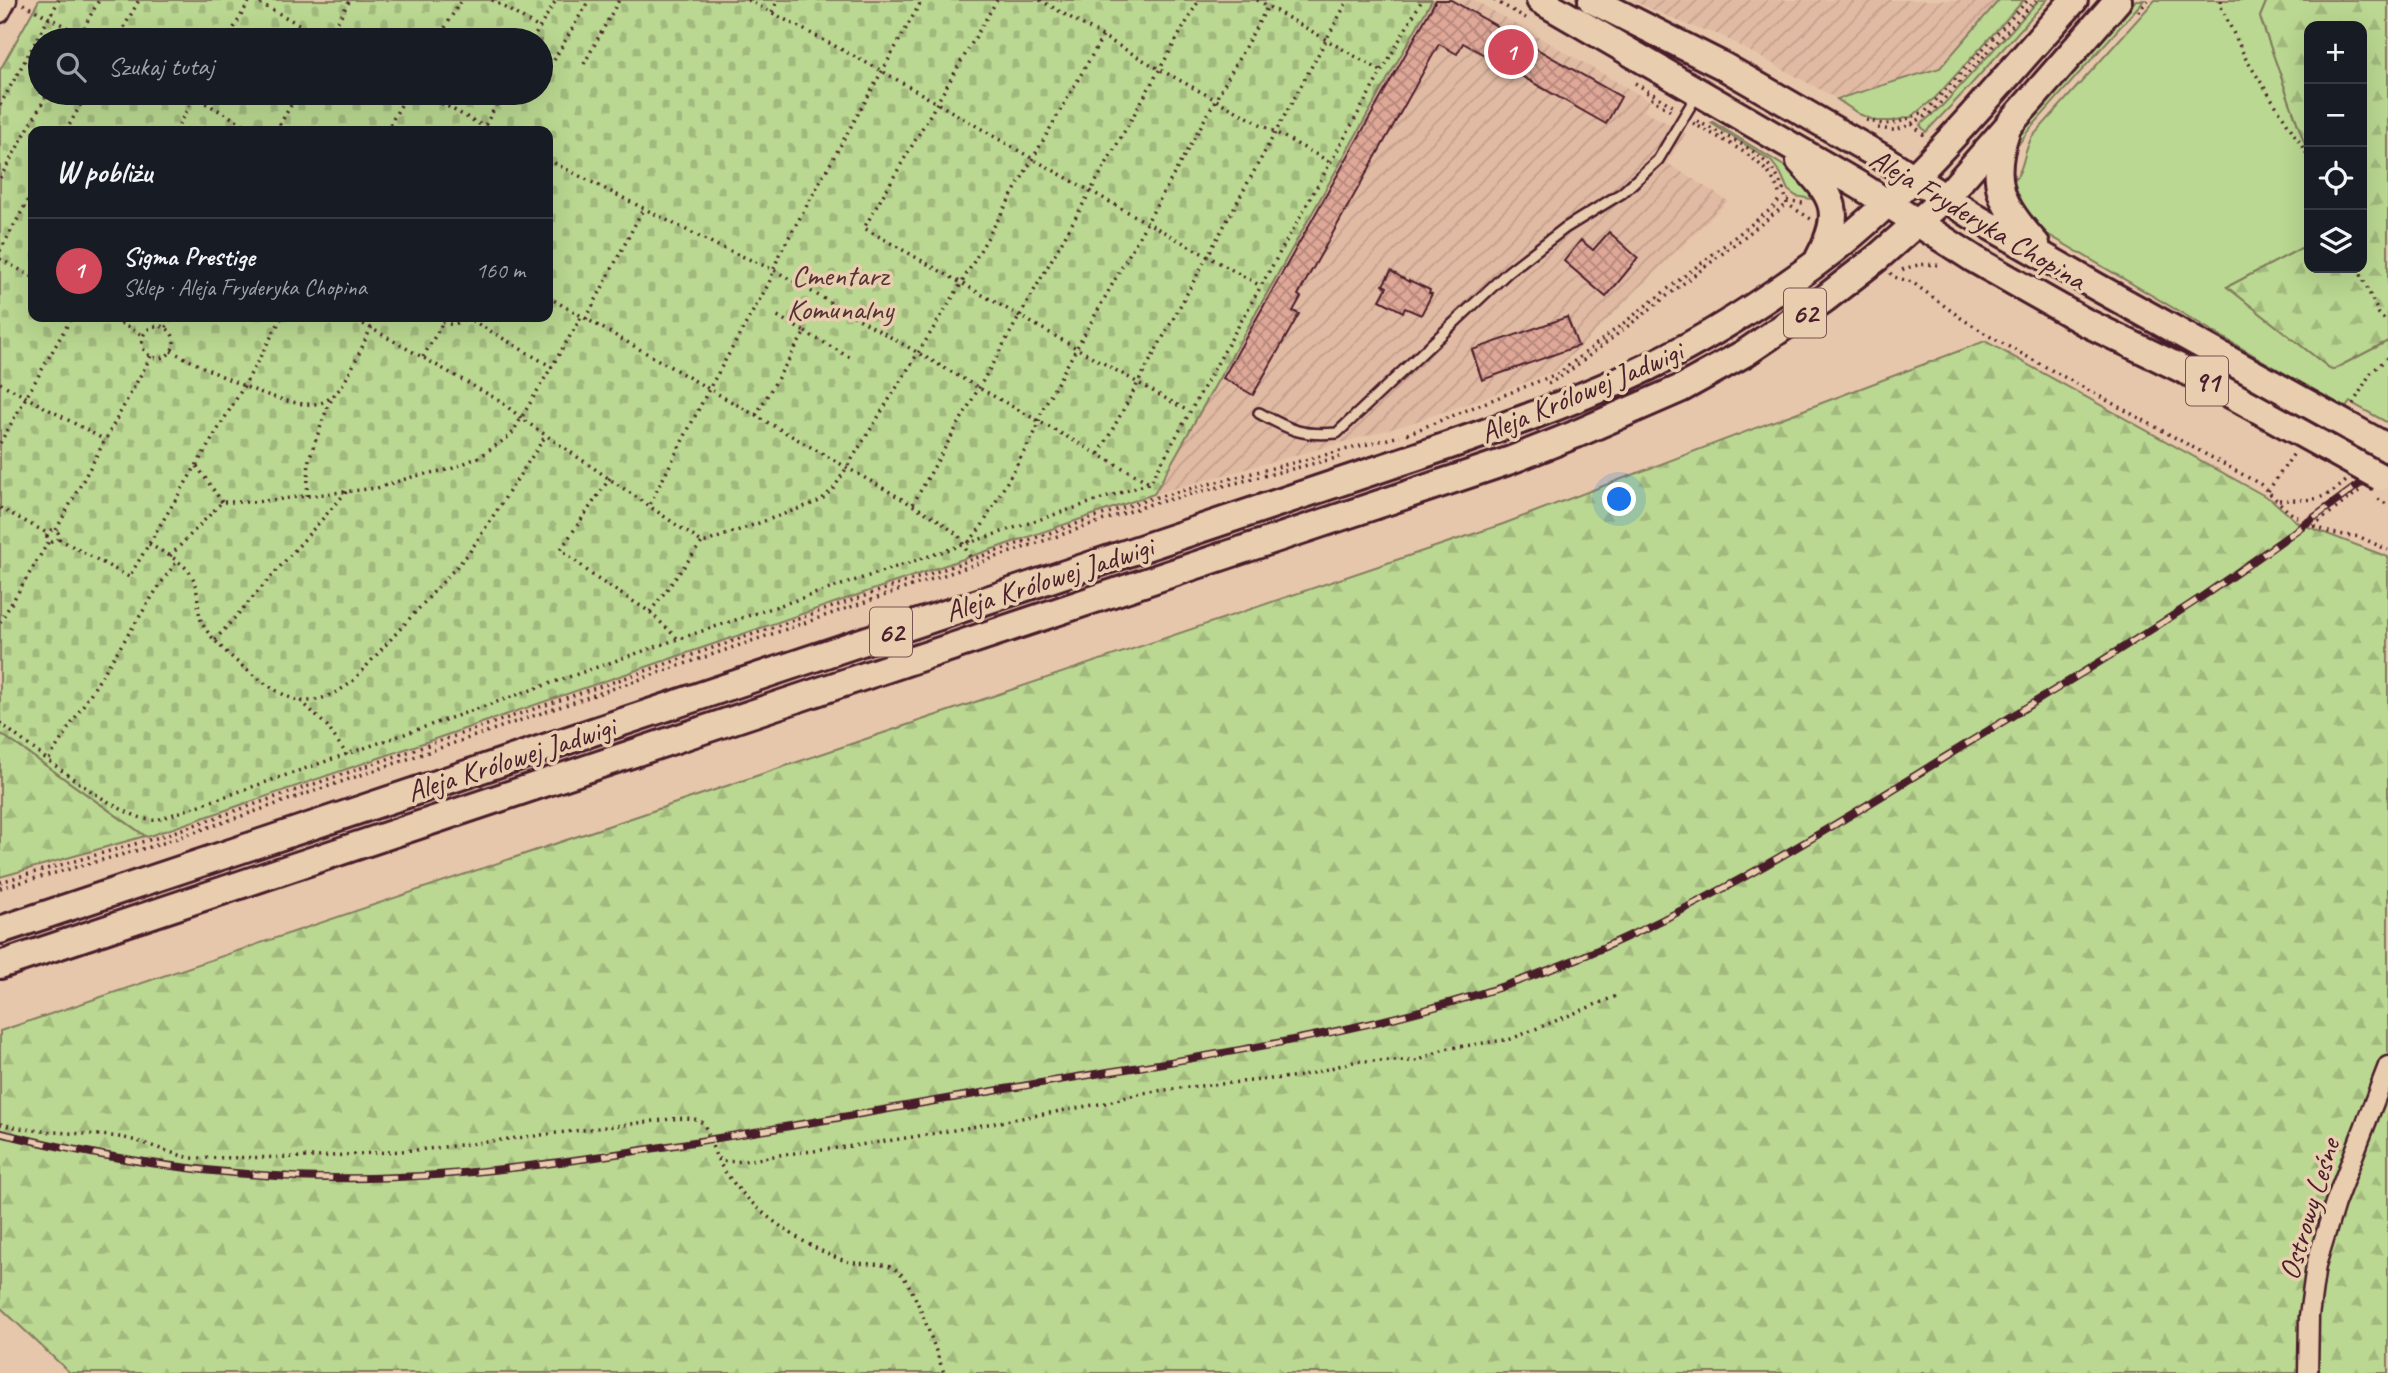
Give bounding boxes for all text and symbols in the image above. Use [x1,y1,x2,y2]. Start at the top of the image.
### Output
map controls [2304,21,2367,273]
button: + [2304,21,2367,84]
pin: 1 [1488,26,1534,78]
search box [28,28,553,105]
icon: search [52,48,90,86]
text: Szukaj tutaj [108,50,214,83]
button: − [2304,84,2367,147]
street label: Aleja Fryderyka Chopina [1863,139,2095,300]
button: locate [2304,147,2367,210]
text: W pobliżu [56,153,152,191]
button: layers [2304,210,2367,273]
text: Sigma Prestige [123,240,255,273]
text: 1 [74,256,84,285]
text: 160 m [476,256,525,285]
park label: Cmentarz Komunalny [787,256,895,328]
text: Sklep · Aleja Fryderyka Chopina [123,273,367,302]
road number: 62 [1784,288,1826,338]
street label: Aleja Królowej Jadwigi [1474,331,1691,452]
road number: 91 [2186,356,2228,406]
your location [1602,482,1636,516]
street label: Aleja Królowej Jadwigi [940,526,1161,631]
road number: 62 [870,608,912,656]
street label: Aleja Królowej Jadwigi [402,706,623,811]
street label: Ostrowy Leśne [2270,1132,2349,1284]

